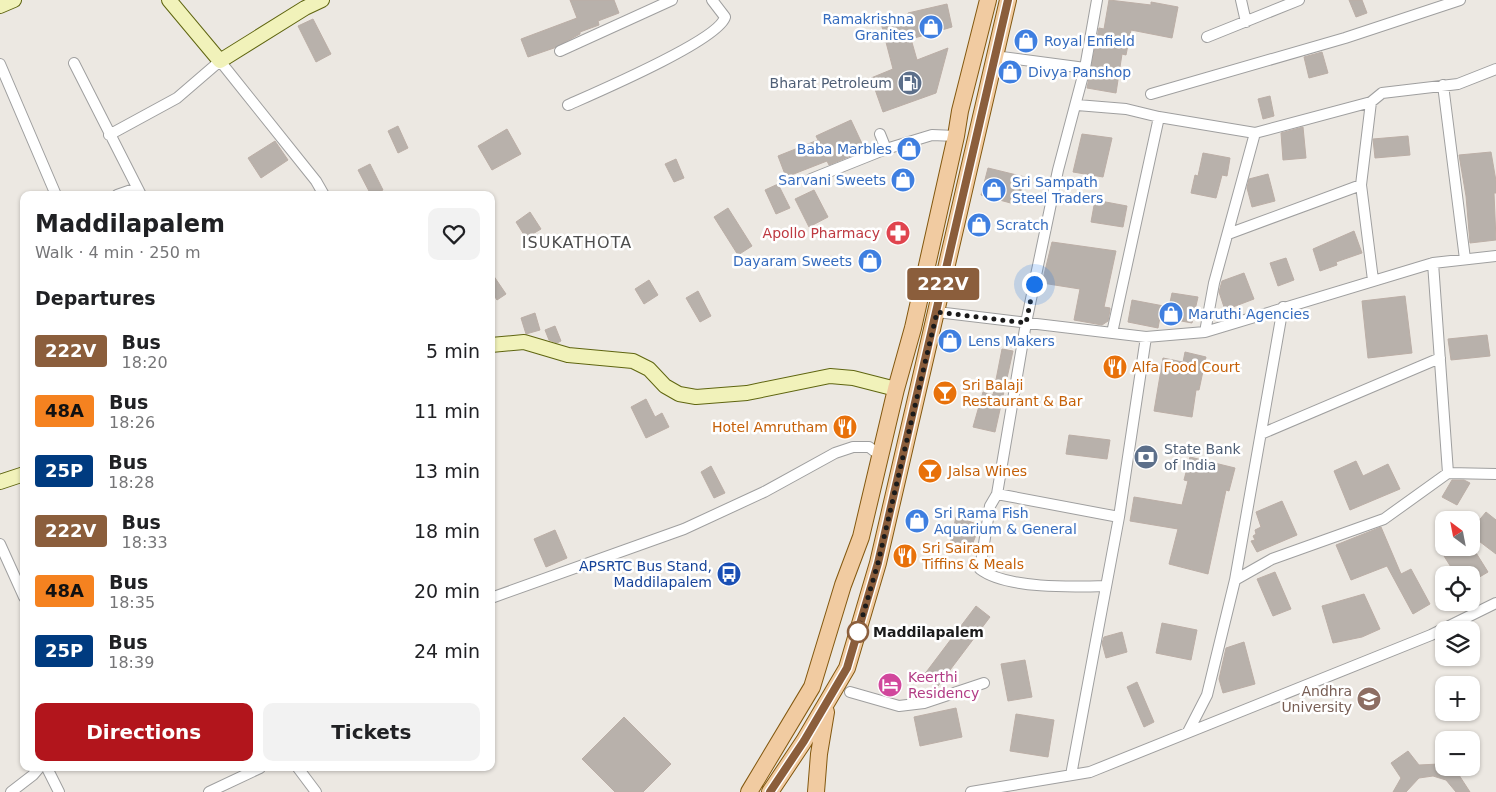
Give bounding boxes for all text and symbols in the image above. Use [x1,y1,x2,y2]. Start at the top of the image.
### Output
place label: Ramakrishna Granites [822,11,914,43]
shop icon: Ramakrishna Granites [918,14,944,40]
shop icon: Royal Enfield [1013,28,1039,54]
place label: Royal Enfield [1044,33,1135,49]
shop icon: Divya Panshop [997,59,1023,85]
place label: Divya Panshop [1028,64,1131,80]
fuel station icon: Bharat Petroleum [897,70,923,96]
place label: Bharat Petroleum [770,75,892,91]
shop icon: Baba Marbles [896,136,922,162]
place label: Baba Marbles [797,141,892,157]
shop icon: Sarvani Sweets [890,167,916,193]
place label: Sarvani Sweets [778,172,886,188]
place label: Sri Sampath Steel Traders [1012,174,1103,206]
shop icon: Sri Sampath Steel Traders [981,177,1007,203]
button: heart [428,208,480,260]
text: Maddilapalem [35,210,225,238]
shop icon: Scratch [966,212,992,238]
place label: Scratch [996,217,1049,233]
pharmacy icon: Apollo Pharmacy [885,220,911,246]
place label: Apollo Pharmacy [763,225,880,241]
district label: ISUKATHOTA [522,233,632,252]
text: Walk · 4 min · 250 m [35,243,200,262]
shop icon: Dayaram Sweets [857,248,883,274]
place label: Dayaram Sweets [733,253,852,269]
line badge: 222V [908,268,978,300]
your location [1022,272,1047,297]
text: 222V [917,273,969,294]
text: Departures [35,287,156,309]
shop icon: Maruthi Agencies [1158,301,1184,327]
place label: Maruthi Agencies [1188,306,1309,322]
shop icon: Lens Makers [937,328,963,354]
text: Bus [122,331,161,353]
place label: Lens Makers [968,333,1055,349]
text: 222V [45,340,97,361]
text: 5 min [426,340,480,362]
text: 18:20 [122,353,168,372]
restaurant icon: Alfa Food Court [1102,354,1128,380]
place label: Alfa Food Court [1132,359,1240,375]
place label: Sri Balaji Restaurant & Bar [962,377,1083,409]
bar icon: Sri Balaji Restaurant & Bar [932,380,958,406]
text: Bus [109,391,148,413]
text: 48A [45,400,84,421]
text: 11 min [414,400,480,422]
text: 18:26 [109,413,155,432]
restaurant icon: Hotel Amrutham [832,414,858,440]
place label: Hotel Amrutham [712,419,828,435]
place label: State Bank of India [1164,441,1242,473]
bank icon: State Bank of India [1133,444,1159,470]
text: Bus [108,451,148,473]
bar icon: Jalsa Wines [917,458,943,484]
text: 25P [45,460,83,481]
text: 13 min [414,460,480,482]
place label: Jalsa Wines [947,463,1027,479]
text: 18:28 [108,473,154,492]
place label: Sri Rama Fish Aquarium & General [934,505,1077,537]
shop icon: Sri Rama Fish Aquarium & General [904,508,930,534]
text: Bus [122,511,161,533]
north arrow [1435,511,1480,556]
map controls [1435,511,1480,776]
text: 222V [45,520,97,541]
text: 18 min [414,520,480,542]
text: 18:33 [122,533,168,552]
place label: Sri Sairam Tiffins & Meals [921,540,1024,572]
restaurant icon: Sri Sairam Tiffins & Meals [892,543,918,569]
place label: APSRTC Bus Stand, Maddilapalem [579,558,712,590]
bus stop icon: APSRTC Bus Stand, Maddilapalem [716,561,742,587]
button: locate [1435,566,1480,611]
text: Bus [109,571,148,593]
text: 48A [45,580,84,601]
text: 20 min [414,580,480,602]
text: 18:35 [109,593,155,612]
marker: Maddilapalem [847,621,869,643]
button: layers [1435,621,1480,666]
place label: Maddilapalem [873,624,984,640]
text: Bus [108,631,148,653]
text: 25P [45,640,83,661]
text: 24 min [414,640,480,662]
text: 18:39 [108,653,154,672]
place label: Keerthi Residency [908,669,979,701]
hotel icon: Keerthi Residency [877,672,903,698]
button: + [1435,676,1480,721]
place label: Andhra University [1281,683,1352,715]
school or university icon: Andhra University [1356,686,1382,712]
button: Directions [35,703,253,761]
button: Tickets [263,703,480,761]
button: − [1435,731,1480,776]

